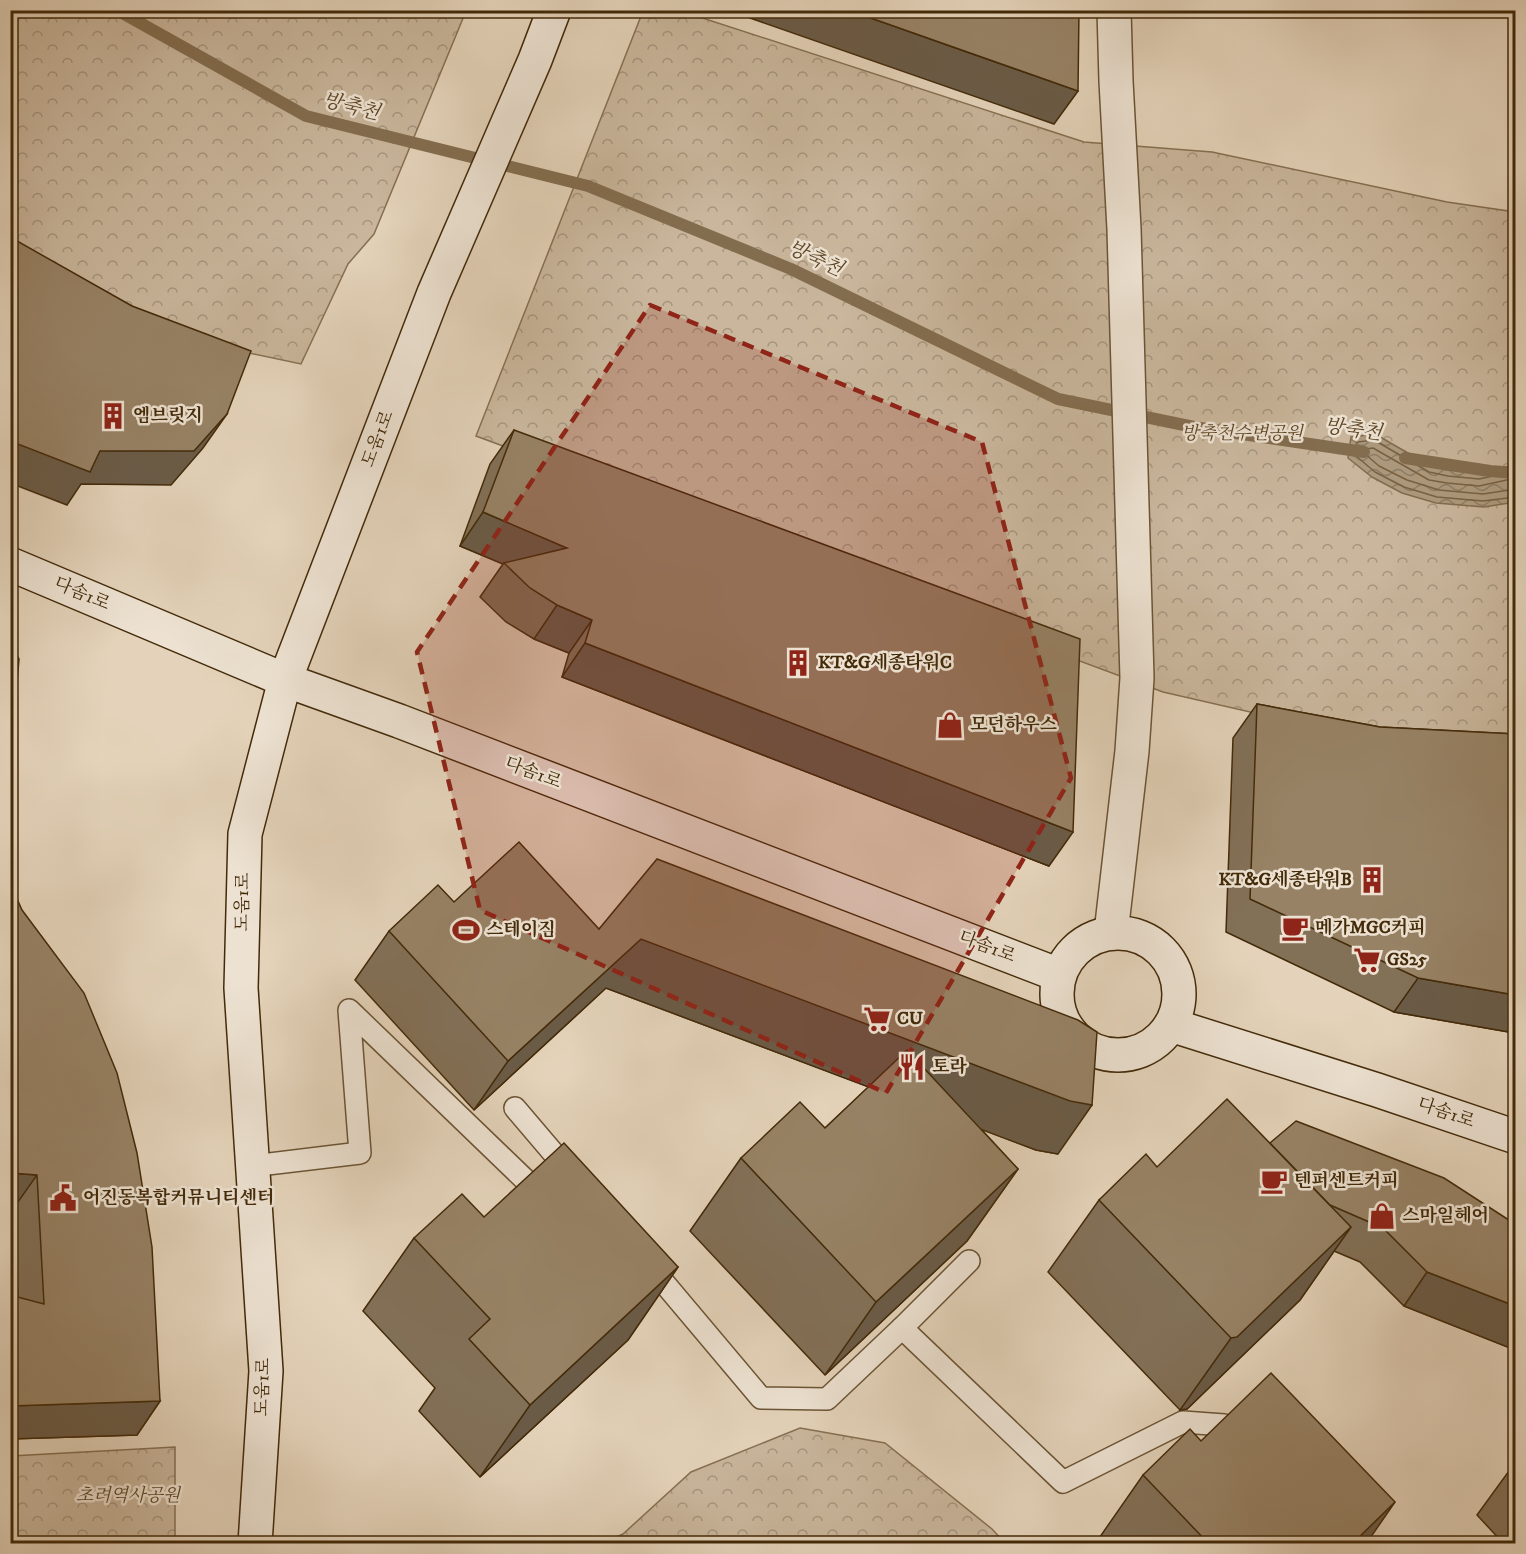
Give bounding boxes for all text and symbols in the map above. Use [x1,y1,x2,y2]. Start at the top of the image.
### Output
water label: 방축천 [320,88,384,127]
water label: 방축천 [783,235,848,283]
building icon: 엠브릿지 [98,401,128,431]
place label: 엠브릿지 [133,405,203,427]
street label: 도움1로 [357,408,399,470]
water label: 방축천 [1323,414,1385,447]
park label: 방축천수변공원 [1181,423,1304,445]
street label: 다솜1로 [51,572,113,616]
building icon: KT&G세종타워C [783,648,813,678]
place label: KT&G세종타워C [818,652,952,674]
shop icon: 모던하우스 [935,710,965,740]
place label: 모던하우스 [970,714,1058,736]
street label: 다솜1로 [502,752,564,794]
building icon: KT&G세종타워B [1357,865,1387,895]
place label: KT&G세종타워B [1219,869,1352,891]
street label: 도움1로 [231,872,255,932]
cafe icon: 메가MGC커피 [1280,913,1310,943]
sports icon: 스테이짐 [451,915,481,945]
place label: 메가MGC커피 [1315,917,1425,939]
place label: 스테이짐 [486,919,556,941]
street label: 다솜1로 [956,926,1018,968]
supermarket icon: GS25 [1352,945,1382,975]
place label: GS25 [1387,949,1427,971]
supermarket icon: CU [862,1004,892,1034]
place label: CU [897,1008,923,1030]
restaurant icon: 토라 [897,1052,927,1082]
place label: 토라 [932,1056,967,1078]
street label: 다솜1로 [1415,1093,1477,1133]
cafe icon: 텐퍼센트커피 [1259,1166,1289,1196]
place label: 텐퍼센트커피 [1294,1170,1398,1192]
public building icon: 어진동복합커뮤니티센터 [48,1183,78,1213]
place label: 어진동복합커뮤니티센터 [83,1187,274,1209]
shop icon: 스마일헤어 [1367,1201,1397,1231]
place label: 스마일헤어 [1402,1205,1489,1227]
street label: 도움1로 [251,1357,275,1417]
park label: 초려역사공원 [76,1485,182,1507]

